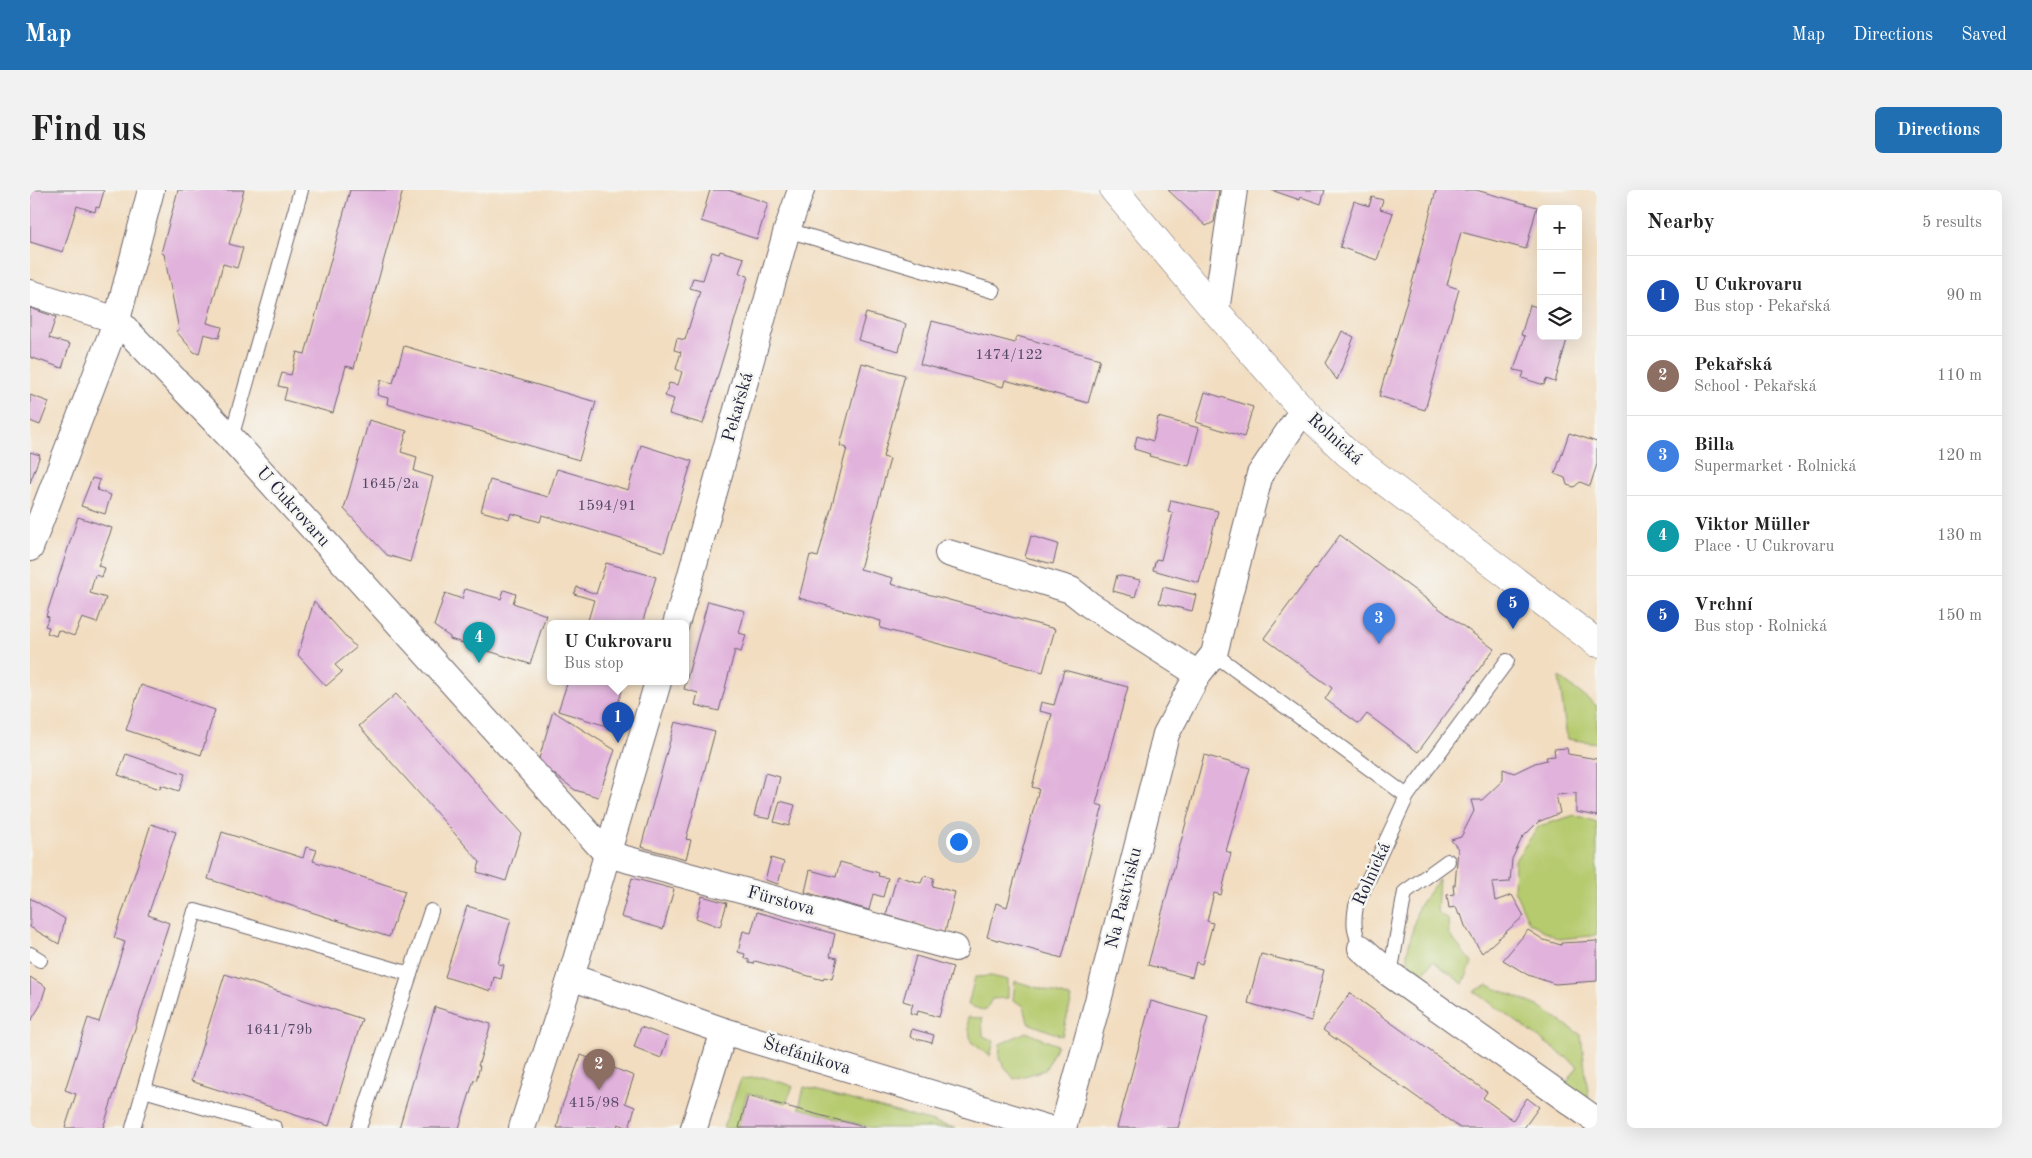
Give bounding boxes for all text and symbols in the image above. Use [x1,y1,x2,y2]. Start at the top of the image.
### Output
text: Map [25,23,72,47]
text: Map [1792,26,1825,44]
text: Directions [1853,26,1933,44]
text: Saved [1961,26,2007,44]
button: Directions [1875,107,2002,153]
text: Find us [30,113,146,148]
map controls [1537,205,1582,340]
button: + [1537,205,1582,250]
text: Nearby [1647,212,1715,233]
text: 5 results [1922,215,1982,231]
button: − [1537,250,1582,295]
text: U Cukrovaru [1694,276,1802,295]
text: 1 [1658,288,1668,304]
text: 90 m [1946,288,1982,304]
button: layers [1537,295,1582,340]
text: Bus stop · Pekařská [1694,299,1831,315]
house number: 1474/122 [975,348,1043,363]
text: Pekařská [1694,356,1772,375]
text: 2 [1658,368,1668,384]
text: 110 m [1937,368,1982,384]
street label: Pekařská [720,370,757,444]
text: School · Pekařská [1694,379,1817,395]
street label: Rolnická [1304,410,1366,468]
text: Billa [1694,436,1734,455]
text: 3 [1658,448,1668,464]
text: 120 m [1937,448,1982,464]
text: Supermarket · Rolnická [1694,459,1856,475]
street label: U Cukrovaru [253,464,334,551]
house number: 1645/2a [361,477,419,492]
house number: 1594/91 [578,499,636,514]
text: Viktor Müller [1694,516,1810,535]
text: 4 [1658,528,1668,544]
text: 130 m [1937,528,1982,544]
text: Place · U Cukrovaru [1694,539,1834,555]
pin: 5 [1497,588,1529,629]
text: Vrchní [1694,596,1753,615]
pin: 3 [1363,603,1395,644]
text: 5 [1658,608,1668,624]
text: 150 m [1937,608,1982,624]
text: Bus stop · Rolnická [1694,619,1827,635]
popup [547,620,689,685]
pin: 4 [463,622,495,663]
text: U Cukrovaru [564,633,672,652]
text: Bus stop [564,656,624,672]
pin: 1 [602,702,634,743]
your location [946,829,972,855]
street label: Rolnická [1350,839,1394,908]
street label: Na Pastvisku [1103,845,1145,950]
street label: Fürstova [745,883,817,919]
house number: 1641/79b [246,1023,312,1038]
street label: Štefánikova [761,1029,854,1078]
pin: 2 [583,1049,615,1090]
house number: 415/98 [569,1096,619,1111]

